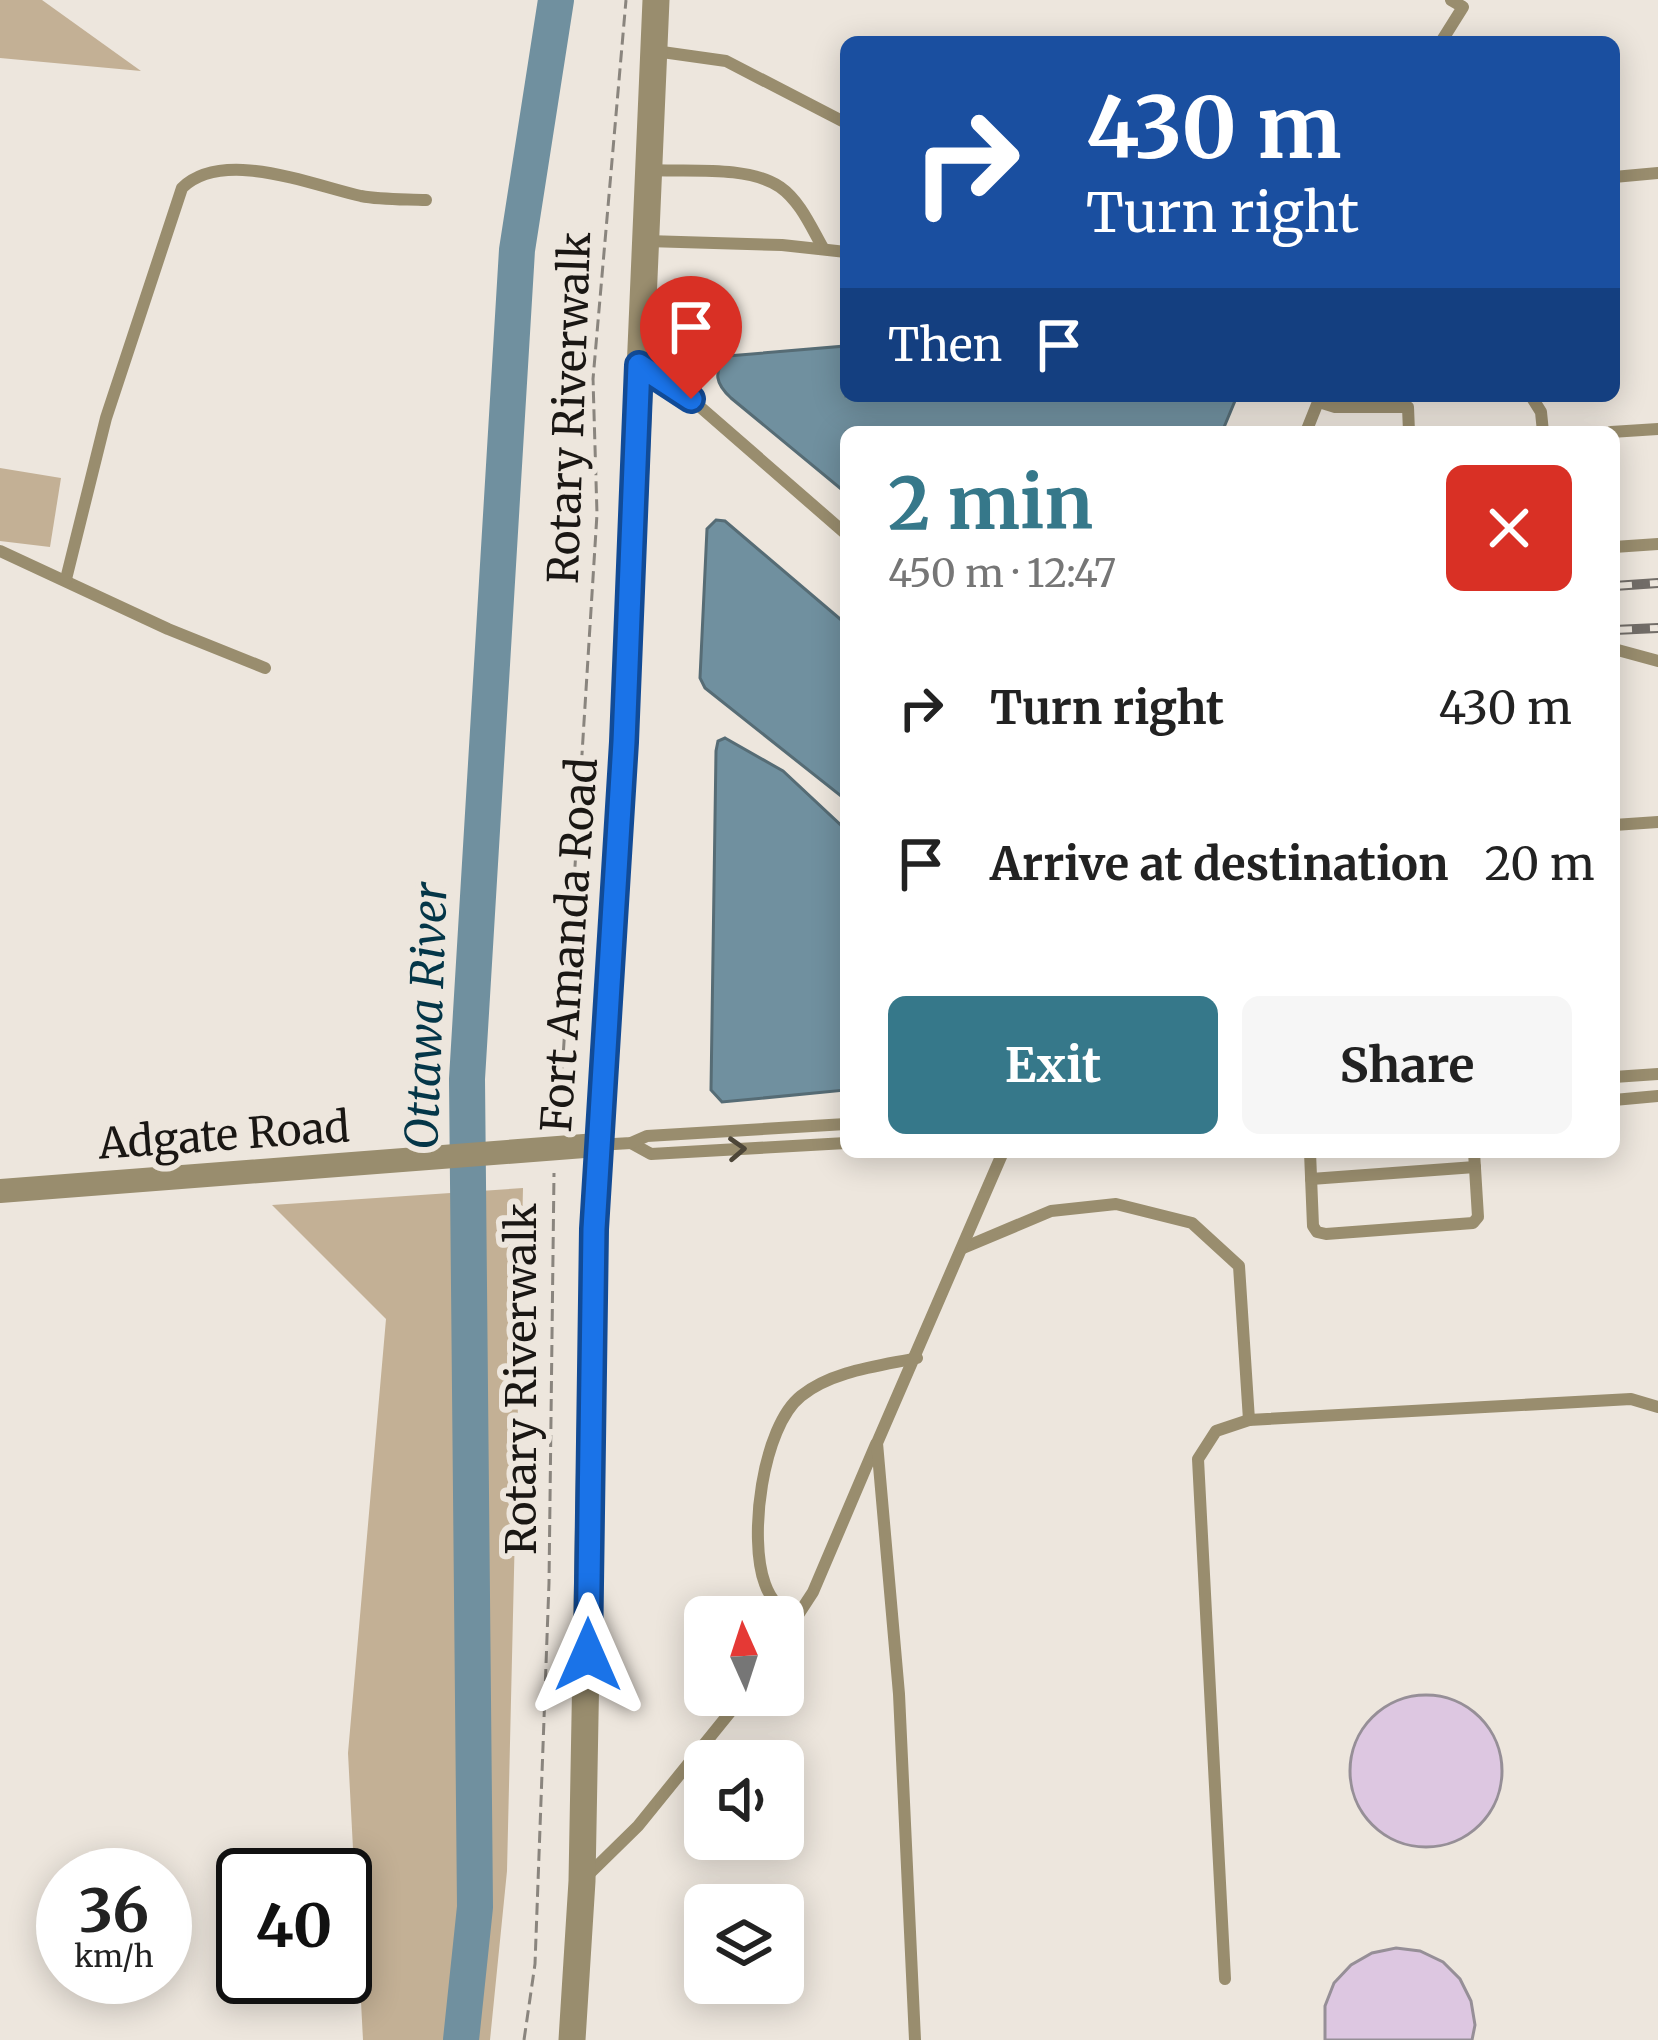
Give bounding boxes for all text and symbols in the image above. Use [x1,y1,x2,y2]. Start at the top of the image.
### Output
text: 430 m [1086,75,1341,181]
icon: right [888,84,1044,240]
text: Turn right [1086,179,1359,247]
street label: Rotary Riverwalk [537,231,601,585]
pin [640,276,742,399]
icon: arrive [658,294,724,360]
icon: arrive [1026,312,1092,378]
text: Then [888,317,1002,373]
text: 2 min [888,458,1093,549]
button: close [1446,465,1572,591]
text: 450 m · 12:47 [888,549,1116,598]
icon: right [888,675,954,741]
text: Turn right [990,680,1224,736]
text: 430 m [1439,680,1572,736]
street label: Fort Amanda Road [530,756,608,1134]
icon: arrive [888,831,954,897]
text: Arrive at destination [990,836,1448,892]
text: 20 m [1484,836,1595,892]
water label: Ottawa River [393,881,459,1151]
button: Exit [888,996,1218,1134]
button: Share [1242,996,1572,1134]
street label: Adgate Road [96,1100,351,1171]
one-way arrow [728,1136,747,1162]
street label: Rotary Riverwalk [495,1203,547,1555]
position arrow [525,1592,651,1718]
north arrow [684,1596,804,1716]
map controls [684,1596,804,2004]
button: sound [684,1740,804,1860]
speed limit sign: 40 [216,1848,372,2004]
text: 36 [79,1873,149,1948]
button: layers [684,1884,804,2004]
text: km/h [74,1937,154,1975]

